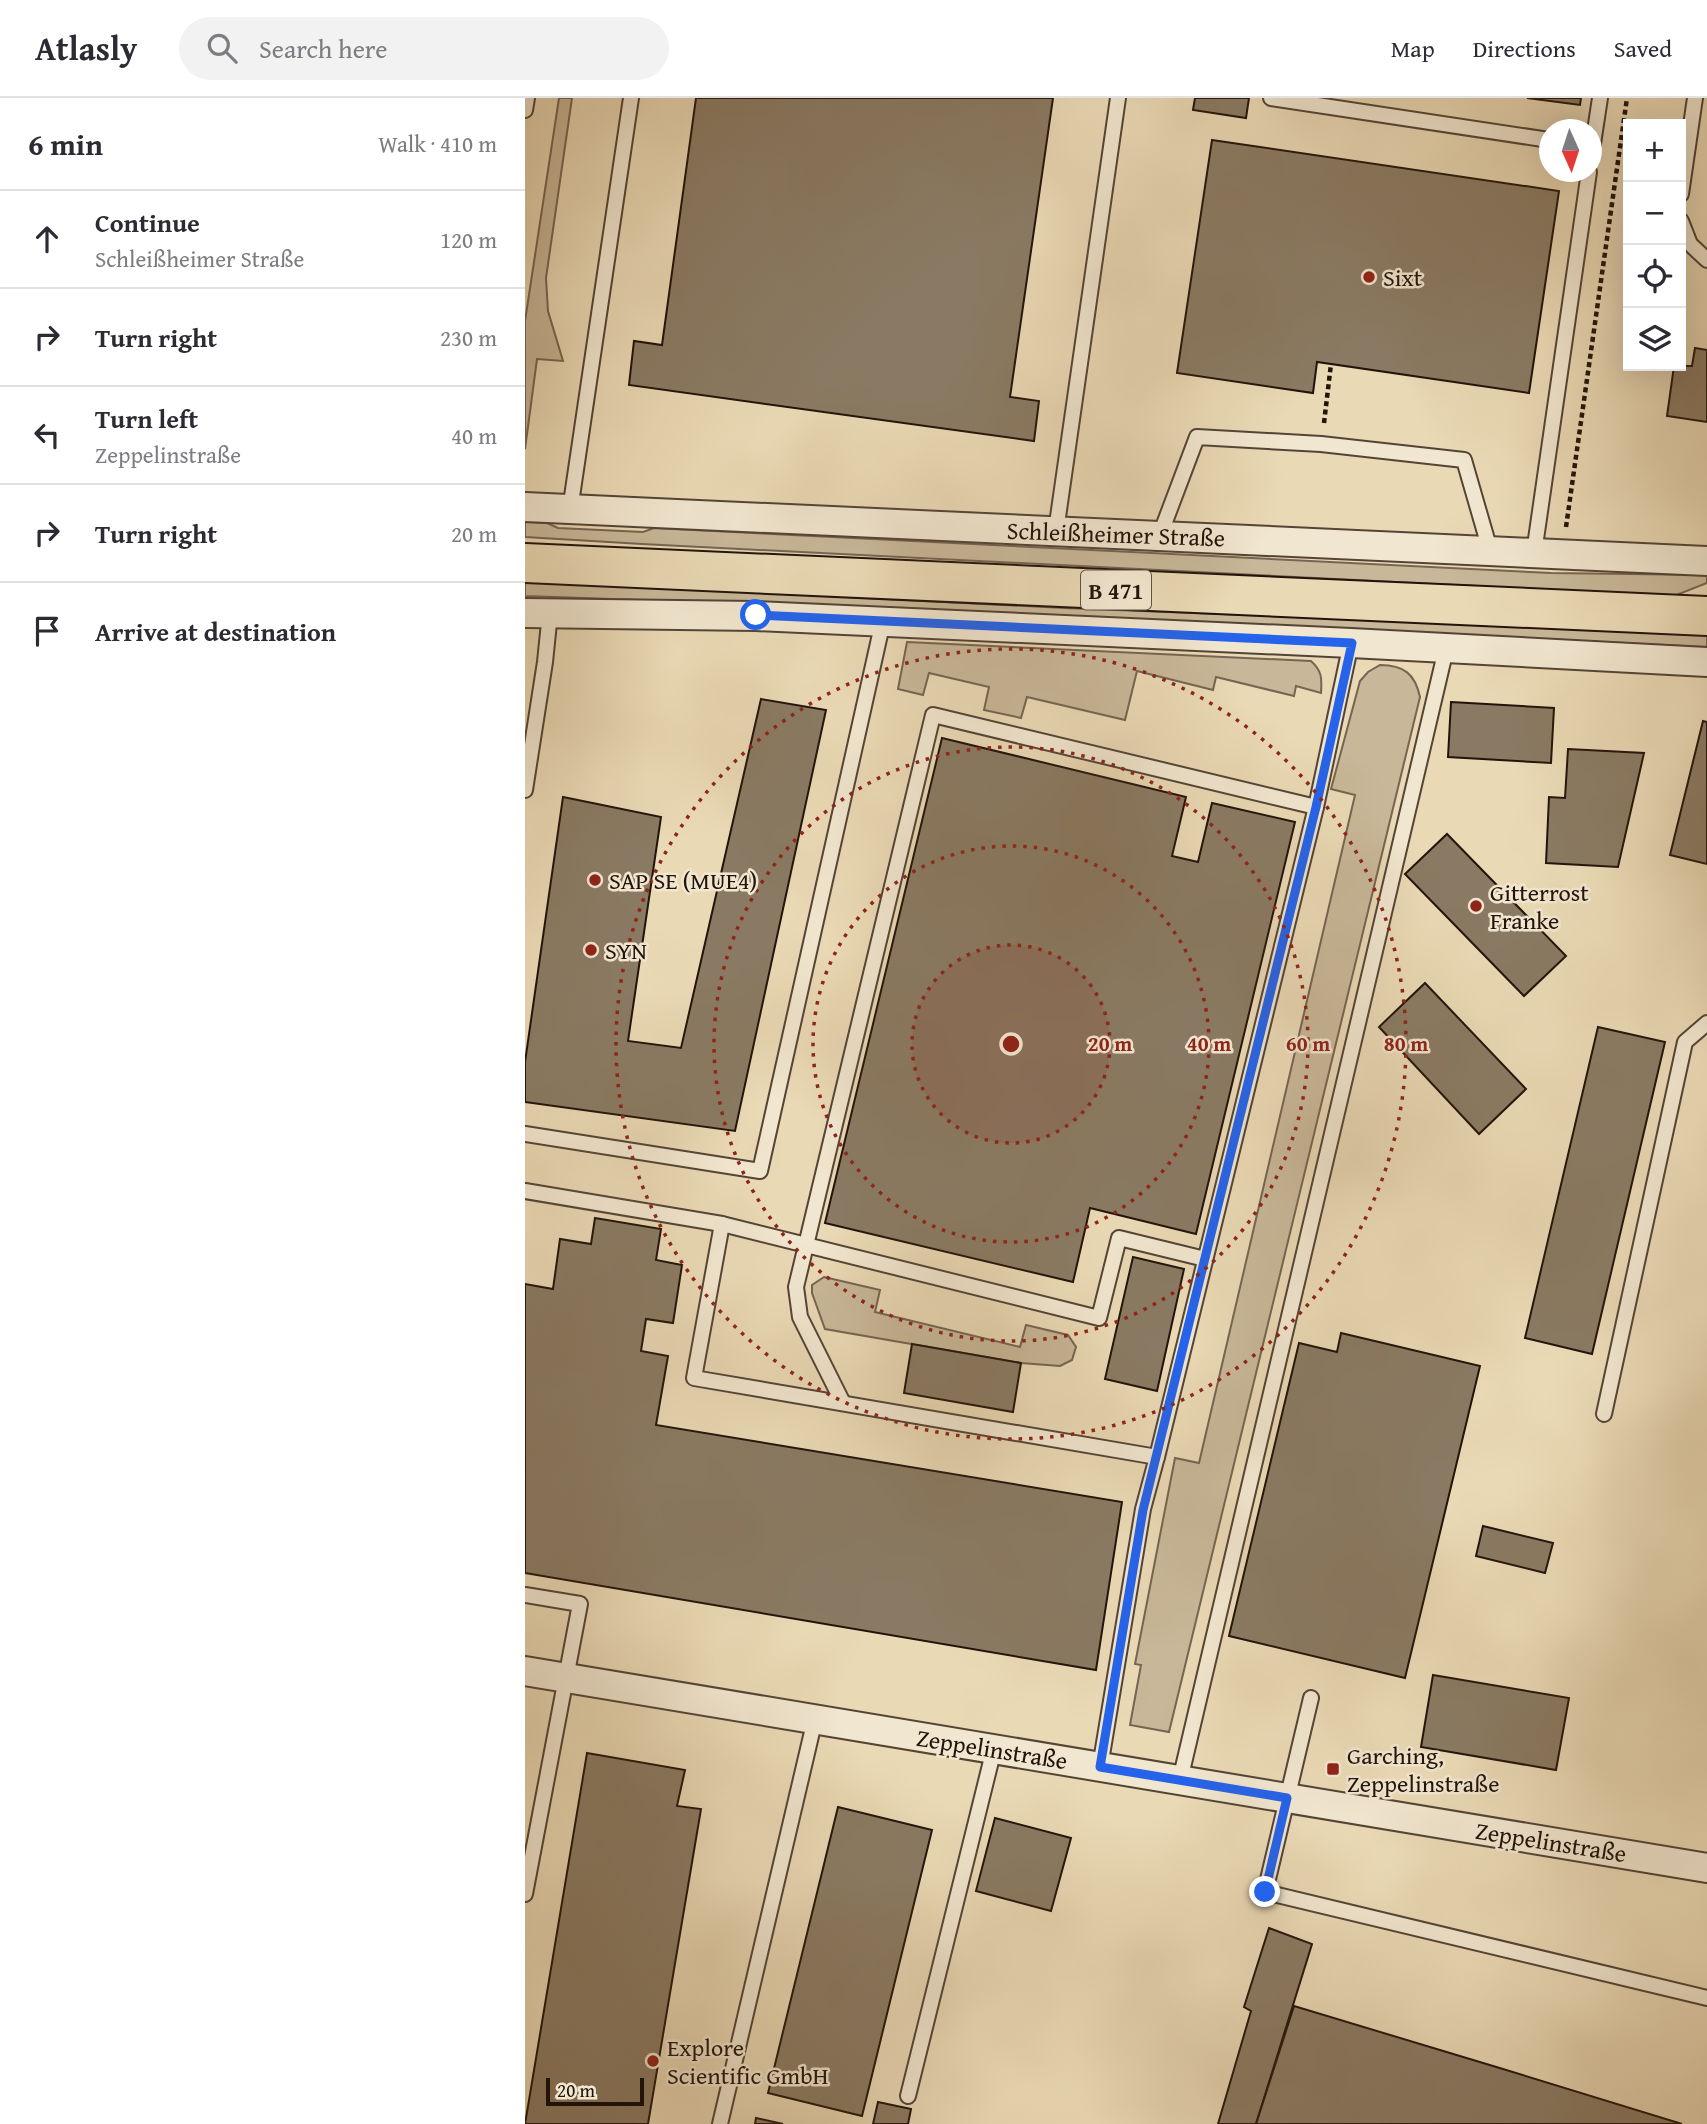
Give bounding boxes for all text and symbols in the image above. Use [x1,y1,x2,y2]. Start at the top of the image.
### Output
search box [179,17,669,80]
text: Atlasly [35,24,137,72]
icon: search [203,29,241,67]
text: Search here [259,29,387,68]
text: Map [1391,31,1435,66]
text: Directions [1473,31,1576,66]
text: Saved [1614,31,1672,66]
north arrow [1539,119,1602,182]
map controls [1623,119,1686,371]
button: + [1623,119,1686,182]
text: 6 min [28,122,103,166]
text: Walk · 410 m [378,127,497,160]
button: − [1623,182,1686,245]
text: Continue [95,203,200,242]
icon: ahead [28,220,66,258]
text: 120 m [440,223,497,256]
text: Schleißheimer Straße [95,242,304,275]
button: locate [1623,245,1686,308]
place label: Sixt [1383,260,1423,295]
marker: Sixt [1361,269,1377,285]
button: layers [1623,308,1686,371]
icon: right [28,318,66,356]
text: Turn right [95,318,217,357]
text: 230 m [440,321,497,354]
text: Turn left [95,399,198,438]
icon: left [28,416,66,454]
text: 40 m [451,419,497,452]
text: Zeppelinstraße [95,438,241,471]
street label: Schleißheimer Straße [1006,513,1226,555]
icon: right [28,514,66,552]
text: Turn right [95,514,217,553]
text: 20 m [451,517,497,550]
road number: B 471 [1081,570,1151,610]
route start [740,599,771,630]
icon: arrive [28,612,66,650]
text: Arrive at destination [95,612,336,651]
place label: SAP SE (MUE4) [609,863,757,898]
marker: SAP SE (MUE4) [587,872,603,888]
place label: Gitterrost Franke [1490,875,1589,938]
marker: Gitterrost Franke [1468,898,1484,914]
place label: SYN [605,933,647,968]
marker: SYN [583,942,599,958]
text: 20 m [1088,1028,1132,1059]
text: 40 m [1187,1028,1231,1059]
text: 60 m [1286,1028,1330,1059]
text: 80 m [1384,1028,1428,1059]
centre of rings [999,1032,1023,1056]
street label: Zeppelinstraße [914,1720,1070,1778]
place label: Garching, Zeppelinstraße [1347,1738,1499,1801]
marker: Garching, Zeppelinstraße [1325,1761,1341,1777]
street label: Zeppelinstraße [1473,1813,1629,1871]
route end [1249,1876,1280,1907]
place label: Explore Scientific GmbH [667,2030,829,2093]
marker: Explore Scientific GmbH [645,2053,661,2069]
scale bar [546,2075,644,2107]
text: 20 m [557,2076,595,2104]

